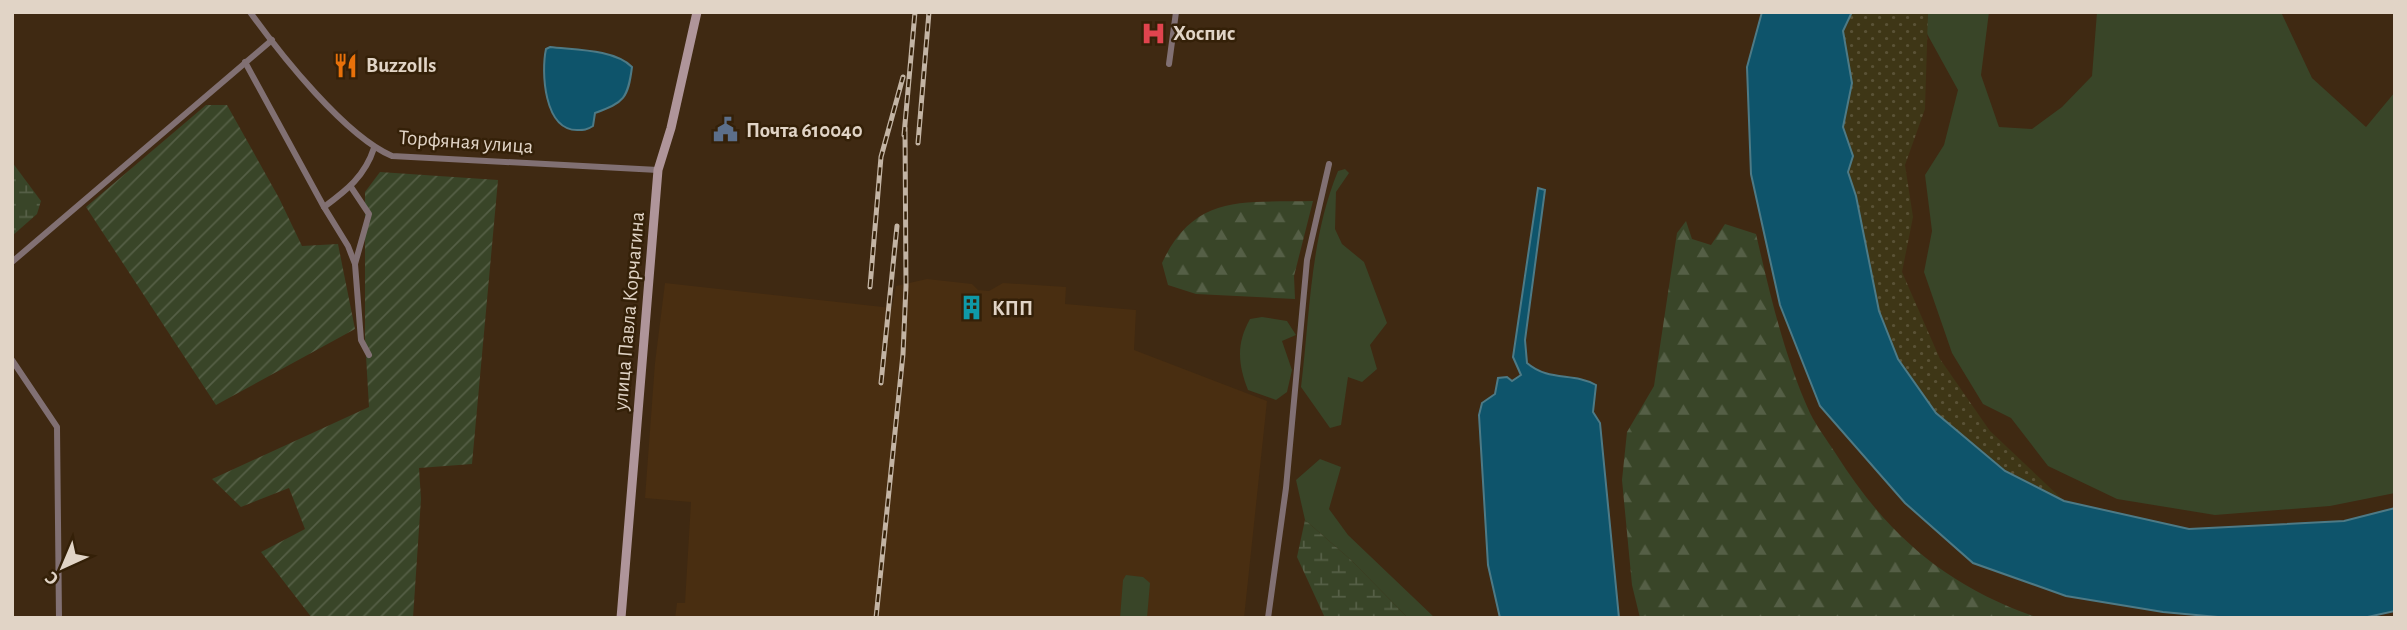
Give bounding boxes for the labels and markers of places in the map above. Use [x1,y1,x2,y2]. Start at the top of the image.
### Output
hospital icon: Хоспис [1139,19,1167,47]
place label: Хоспис [1173,23,1235,44]
restaurant icon: Buzzolls [332,51,360,79]
place label: Buzzolls [366,55,436,76]
public building icon: Почта 610040 [712,116,740,144]
place label: Почта 610040 [746,120,863,141]
building icon: КПП [958,294,986,322]
place label: КПП [992,298,1033,319]

